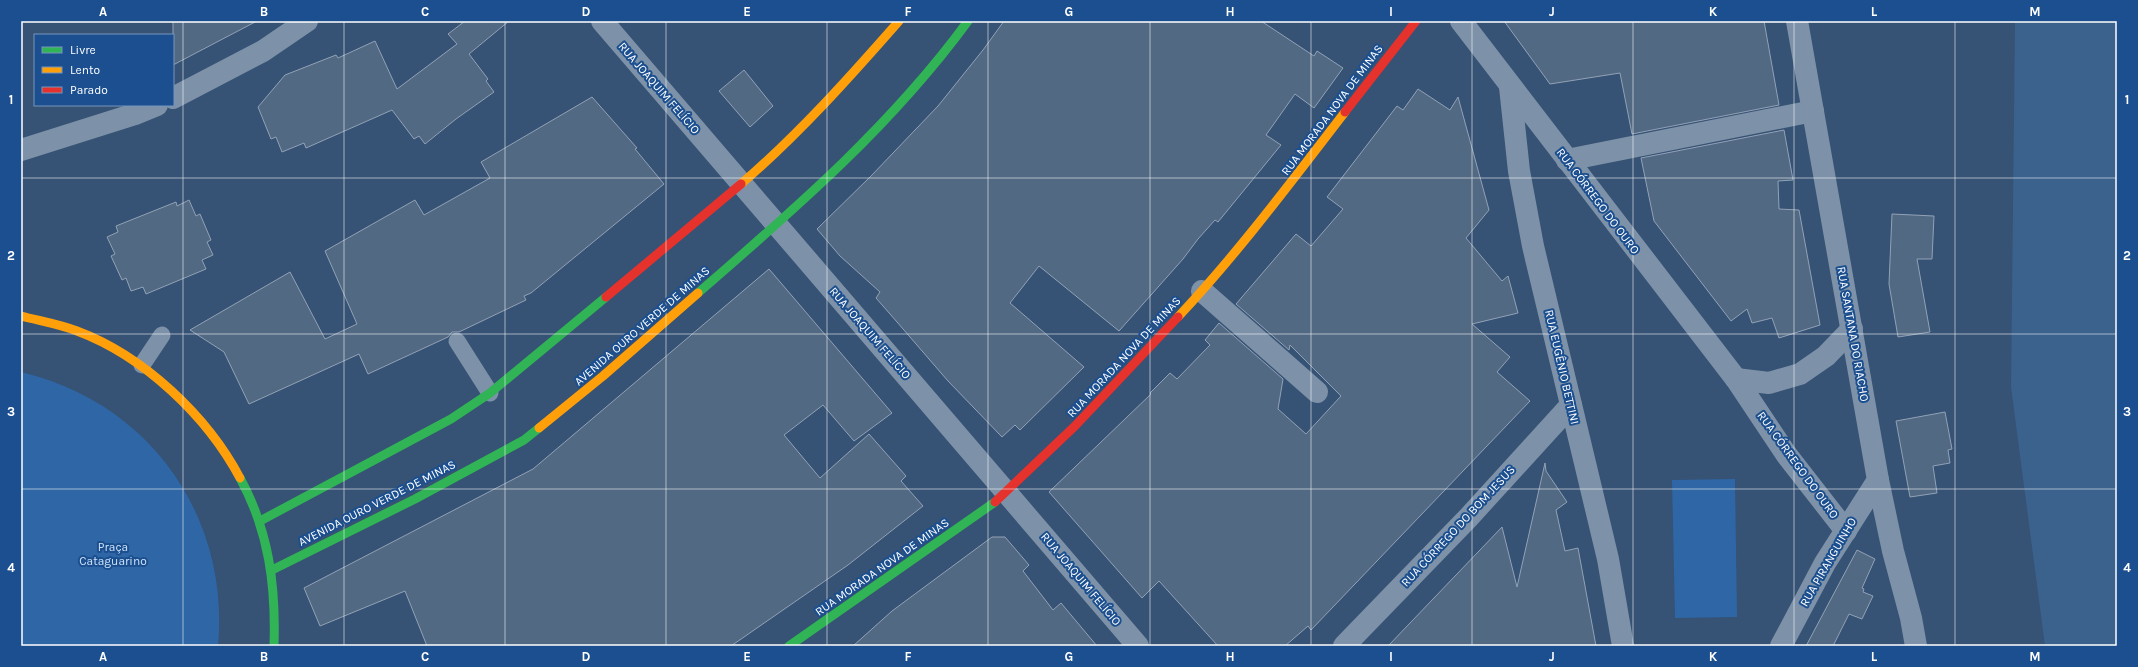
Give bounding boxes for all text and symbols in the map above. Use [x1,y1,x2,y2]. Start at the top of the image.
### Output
text: A [99,4,107,19]
text: B [260,4,268,19]
text: C [421,4,429,19]
text: D [582,4,591,19]
text: E [743,4,751,19]
text: F [904,4,912,19]
text: G [1065,4,1073,19]
text: H [1225,4,1235,19]
text: I [1389,4,1393,19]
text: J [1549,4,1555,19]
text: K [1709,4,1718,19]
text: L [1871,4,1878,19]
text: M [2029,4,2041,19]
legend [34,34,174,106]
street label: RUA JOAQUIM FELÍCIO [615,39,704,137]
street label: RUA MORADA NOVA DE MINAS [1278,42,1386,178]
text: Livre [70,43,96,57]
text: Lento [70,63,100,77]
text: Parado [70,83,108,97]
text: 1 [9,92,13,107]
text: 1 [2125,92,2129,107]
street label: RUA CÓRREGO DO OURO [1554,145,1643,257]
text: 2 [7,248,15,263]
text: 2 [2123,248,2131,263]
street label: AVENIDA OURO VERDE DE MINAS [572,263,712,389]
street label: RUA SANTANA DO RIACHO [1834,265,1872,403]
street label: RUA JOAQUIM FELÍCIO [826,284,915,382]
street label: RUA MORADA NOVA DE MINAS [1064,294,1184,420]
street label: RUA EUGÊNIO BETTINI [1542,308,1582,426]
text: 3 [7,404,15,419]
text: 3 [2123,404,2131,419]
street label: RUA CÓRREGO DO OURO [1754,408,1843,521]
street label: AVENIDA OURO VERDE DE MINAS [296,457,458,549]
street label: RUA CÓRREGO DO BOM JESUS [1397,462,1518,589]
street label: RUA MORADA NOVA DE MINAS [812,515,952,619]
street label: RUA PIRANGUINHO [1797,515,1859,609]
street label: RUA JOAQUIM FELÍCIO [1038,529,1125,628]
park label: Praça Cataguarino [79,540,147,568]
text: 4 [7,560,15,575]
text: 4 [2123,560,2131,575]
text: A [99,649,107,664]
text: B [260,649,268,664]
text: C [421,649,429,664]
text: D [582,649,591,664]
text: E [743,649,751,664]
text: F [904,649,912,664]
text: G [1065,649,1073,664]
text: H [1225,649,1235,664]
text: I [1389,649,1393,664]
text: J [1549,649,1555,664]
text: K [1709,649,1718,664]
text: L [1871,649,1878,664]
text: M [2029,649,2041,664]

